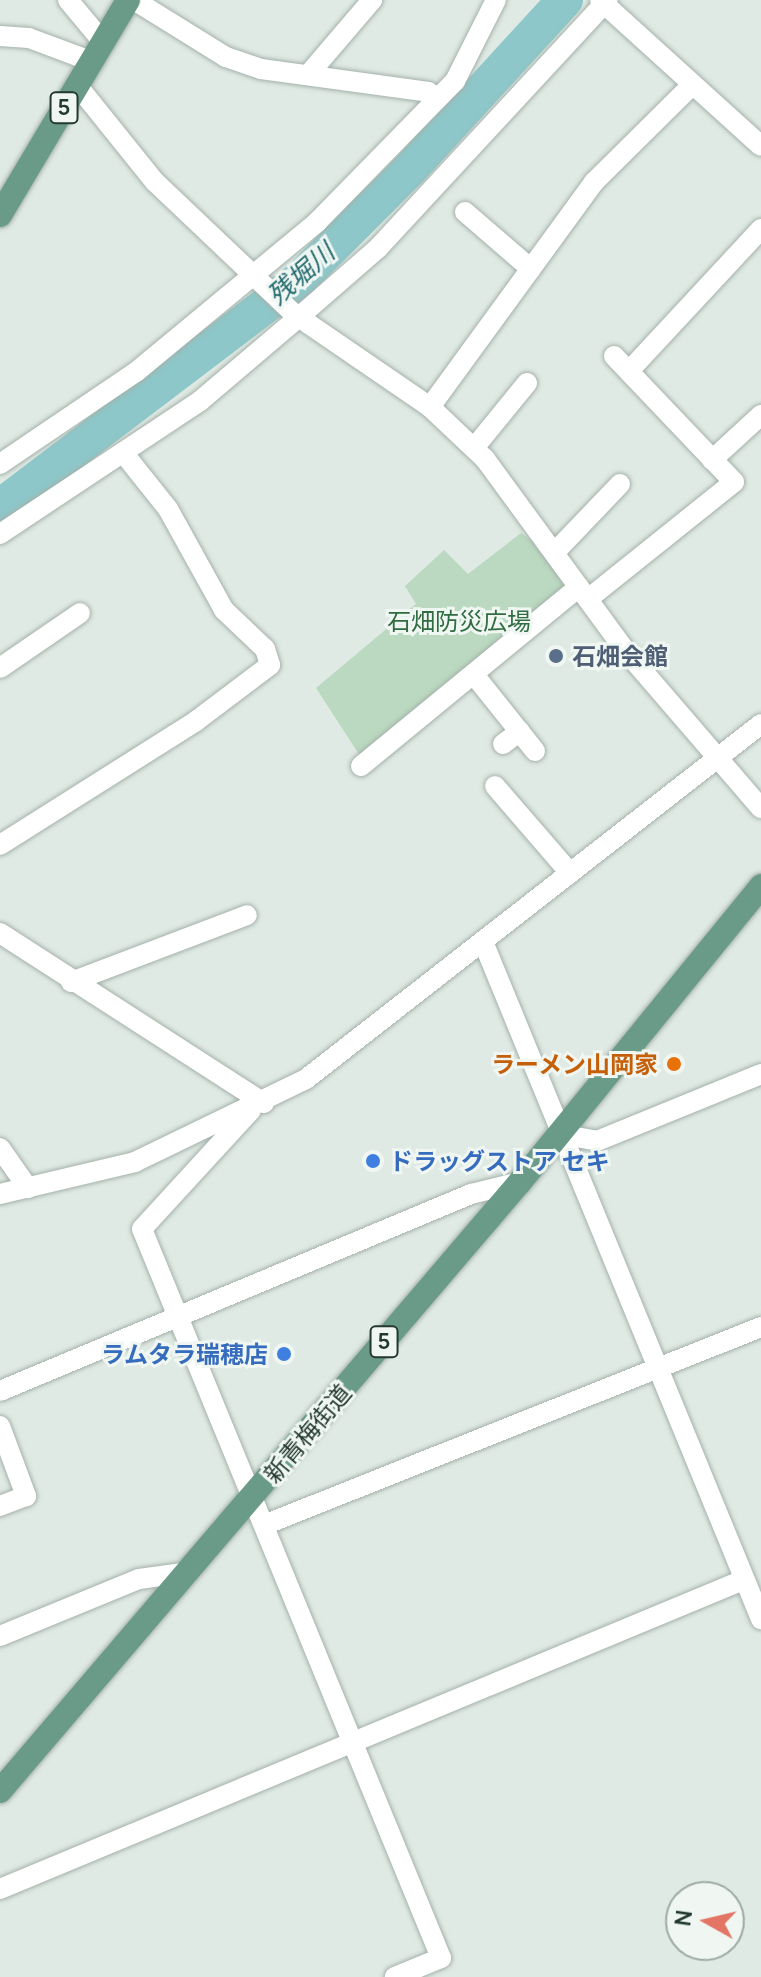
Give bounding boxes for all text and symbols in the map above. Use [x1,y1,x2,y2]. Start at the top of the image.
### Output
road number: 5 [48,90,80,126]
water label: 残堀川 [261,237,341,311]
park label: 石畑防災広場 [387,607,531,635]
place label: 石畑会館 [572,642,668,670]
marker: 石畑会館 [547,647,565,665]
place label: ラーメン山岡家 [490,1050,658,1078]
marker: ラーメン山岡家 [665,1055,683,1073]
place label: ドラッグストア セキ [389,1147,610,1175]
marker: ドラッグストア セキ [364,1152,382,1170]
road number: 5 [368,1324,400,1360]
place label: ラムタラ瑞穂店 [100,1340,268,1368]
marker: ラムタラ瑞穂店 [275,1345,293,1363]
street label: 新青梅街道 [257,1378,357,1488]
north arrow [665,1881,745,1961]
text: N [667,1908,699,1928]

